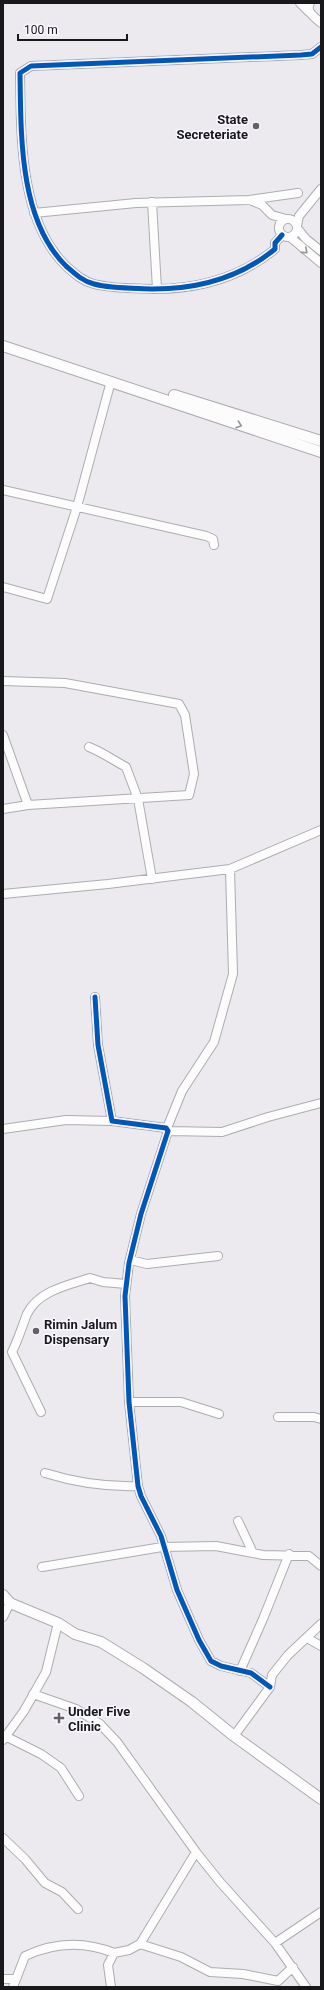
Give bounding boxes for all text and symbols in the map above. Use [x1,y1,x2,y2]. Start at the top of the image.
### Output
scale bar [18,16,127,42]
text: 100 m [24,23,58,37]
place label: State Secreteriate [177,112,248,142]
marker: State Secreteriate [251,121,261,131]
one-way arrow [300,246,307,253]
one-way arrow [236,420,243,428]
place label: Rimin Jalum Dispensary [44,1317,117,1347]
marker: Rimin Jalum Dispensary [31,1326,41,1336]
place label: Under Five Clinic [68,1704,130,1734]
marker: Under Five Clinic [53,1712,65,1724]

